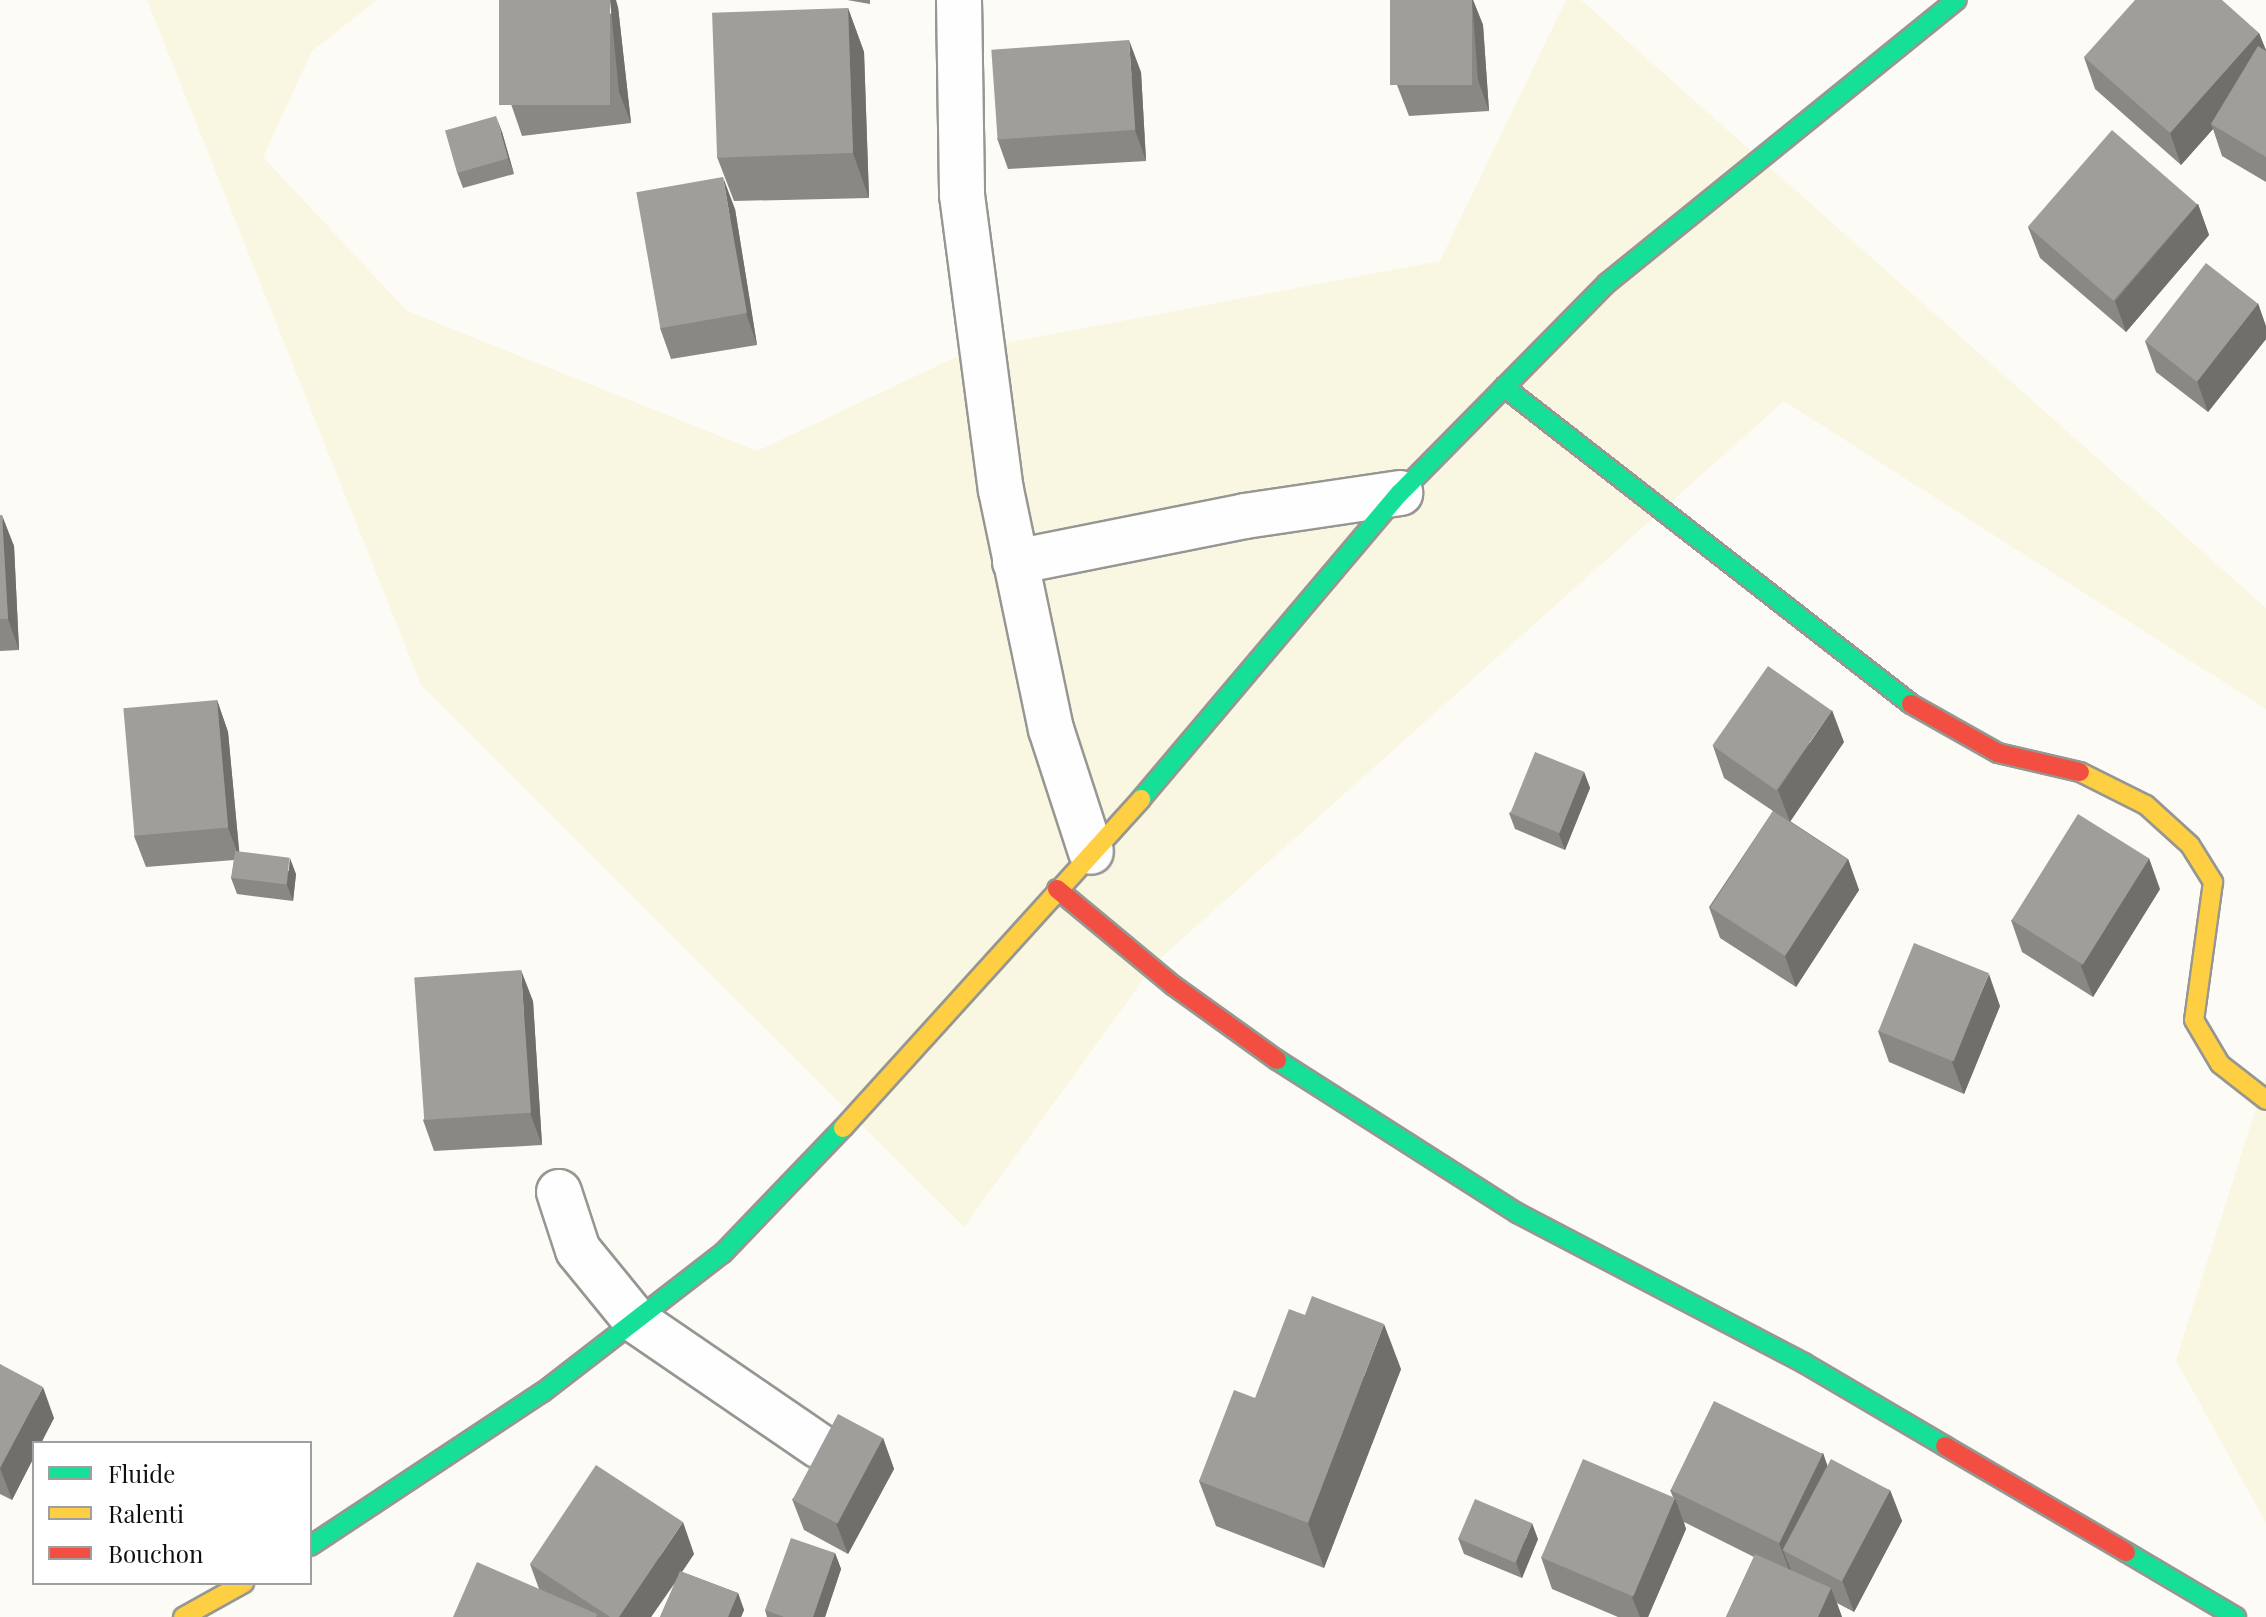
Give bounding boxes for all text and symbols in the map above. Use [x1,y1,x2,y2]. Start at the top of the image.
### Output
legend [32,1441,312,1585]
text: Fluide [108,1457,175,1489]
text: Ralenti [108,1497,184,1529]
text: Bouchon [108,1537,203,1569]

